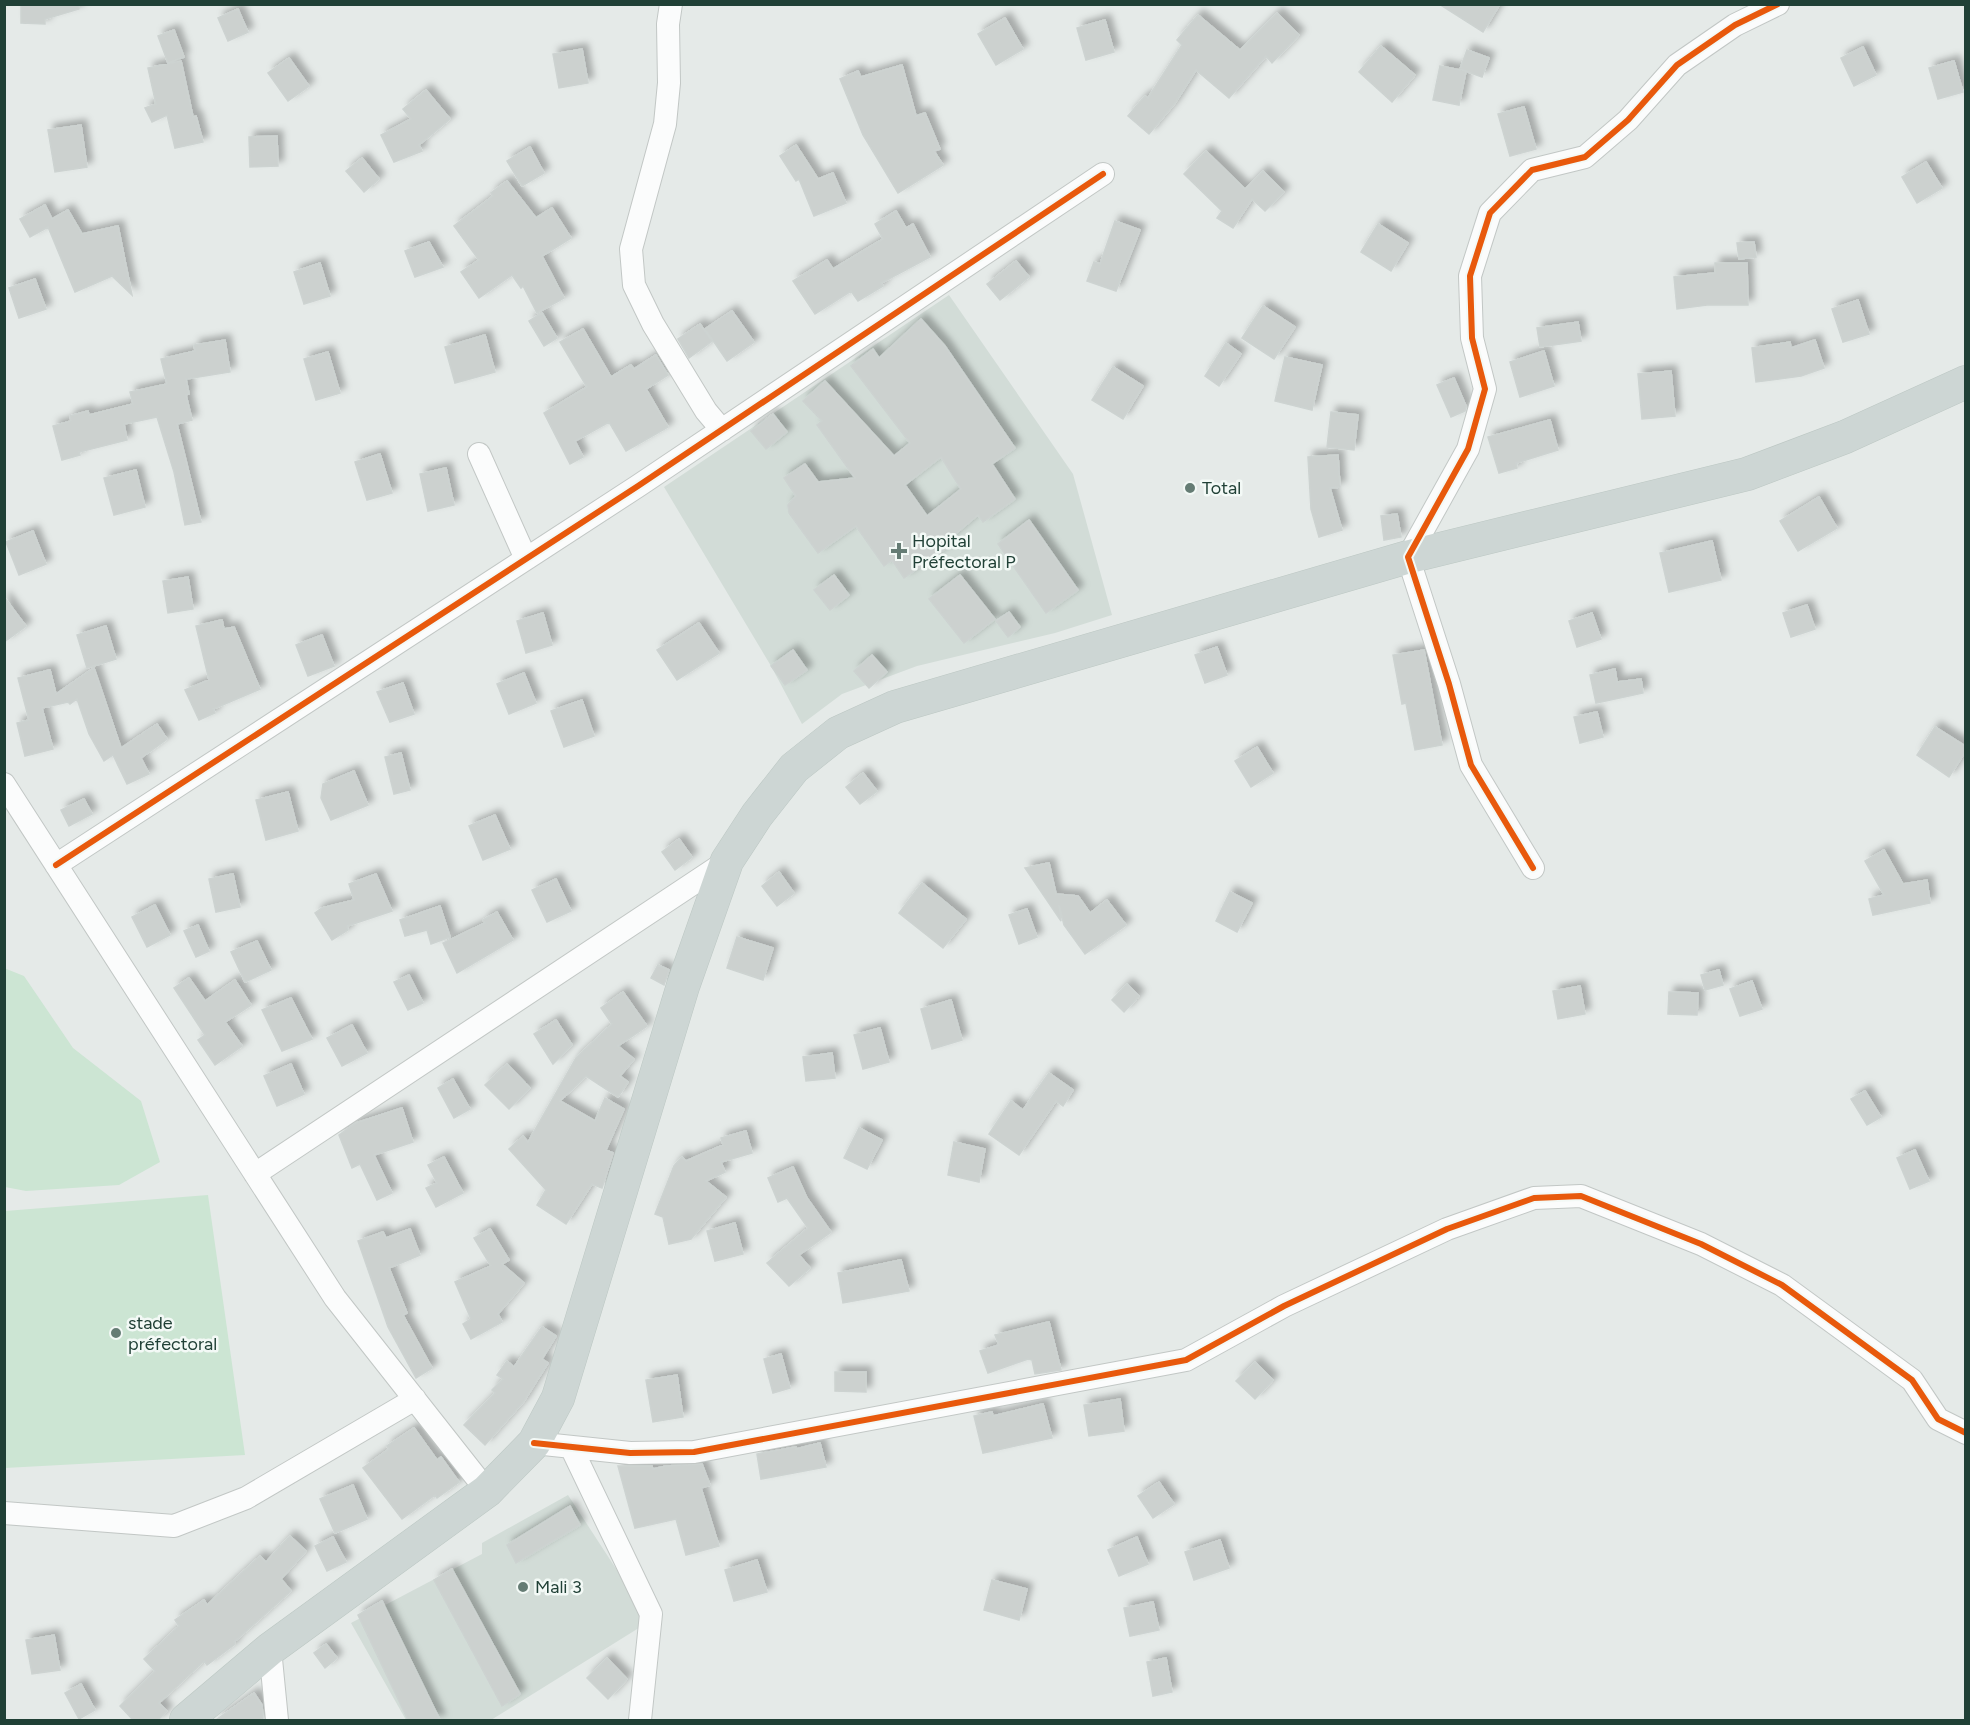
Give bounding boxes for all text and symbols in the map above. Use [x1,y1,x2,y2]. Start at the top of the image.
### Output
place label: Total [1202,477,1241,499]
marker: Total [1183,481,1197,495]
place label: Hopital Préfectoral P [912,530,1016,573]
marker: Hopital Préfectoral P [890,542,908,560]
place label: stade préfectoral [128,1312,217,1355]
marker: stade préfectoral [109,1326,123,1340]
place label: Mali 3 [535,1576,582,1598]
marker: Mali 3 [516,1580,530,1594]

